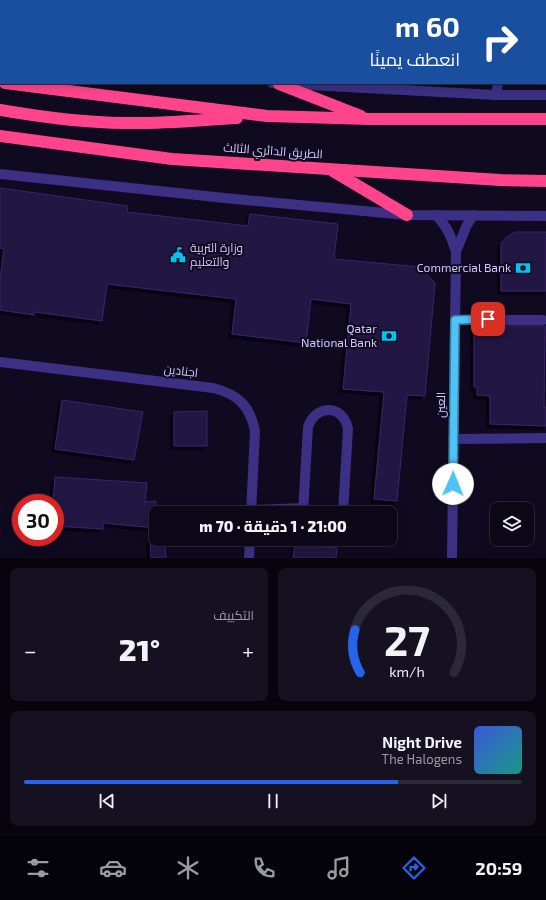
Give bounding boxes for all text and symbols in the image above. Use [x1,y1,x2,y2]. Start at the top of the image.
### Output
text: 60 m [395,9,460,43]
icon: right [474,16,526,68]
text: انعطف يمينًا [370,48,460,70]
street label: الطريق الدائري الثالث [223,140,323,164]
place label: وزارة التربية والتعليم [190,240,243,270]
public building icon: وزارة التربية والتعليم [169,246,187,264]
bank icon: Commercial Bank [514,259,532,277]
place label: Commercial Bank [417,260,511,274]
pin [471,302,505,336]
icon: arrive [477,308,499,330]
place label: Qatar National Bank [301,321,377,349]
bank icon: Qatar National Bank [380,327,398,345]
street label: اجنادين [163,361,199,380]
street label: العين [433,392,448,418]
position arrow [432,463,474,505]
speed limit sign: 30 [12,494,64,546]
map controls [490,502,534,546]
button: layers [490,502,534,546]
text: 21:00 · 1 دقيقة · 70 m [199,517,347,535]
text: التكييف [213,607,254,623]
text: 27 [384,613,430,663]
text: 21° [119,631,160,667]
text: − [24,637,37,663]
text: + [242,637,254,663]
text: km/h [389,662,425,679]
text: Night Drive [382,733,462,751]
text: The Halogens [382,751,462,767]
icon: previous [96,790,118,812]
icon: pause [262,790,284,812]
icon: next [428,790,450,812]
icon: filters [24,854,52,882]
icon: car [99,854,127,882]
icon: climate [174,854,202,882]
icon: phone [250,854,278,882]
icon: music [325,854,353,882]
icon: directions [400,854,428,882]
text: 20:59 [475,857,522,879]

